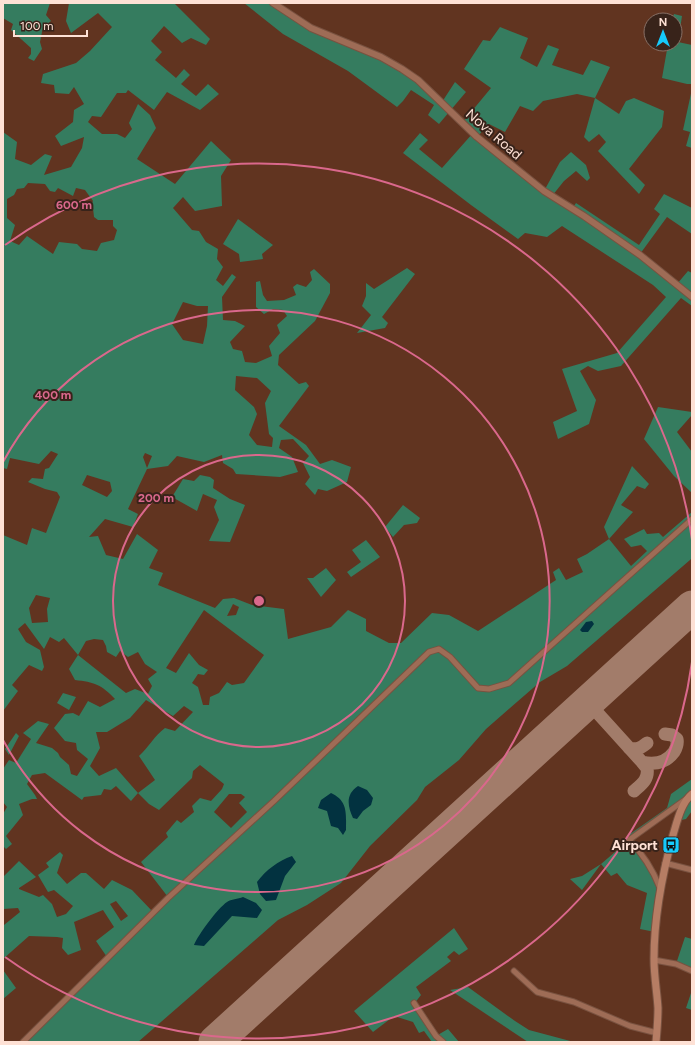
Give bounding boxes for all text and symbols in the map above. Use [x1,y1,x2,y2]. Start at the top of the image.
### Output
scale bar [14,12,87,38]
north arrow [643,12,683,52]
text: N [659,16,667,29]
text: 100 m [20,19,54,33]
street label: Nova Road [462,105,525,163]
text: 600 m [56,198,92,212]
text: 400 m [35,388,71,402]
text: 200 m [138,491,174,505]
centre of rings [252,594,266,608]
bus stop icon: Airport [661,835,681,855]
place label: Airport [612,837,658,854]

